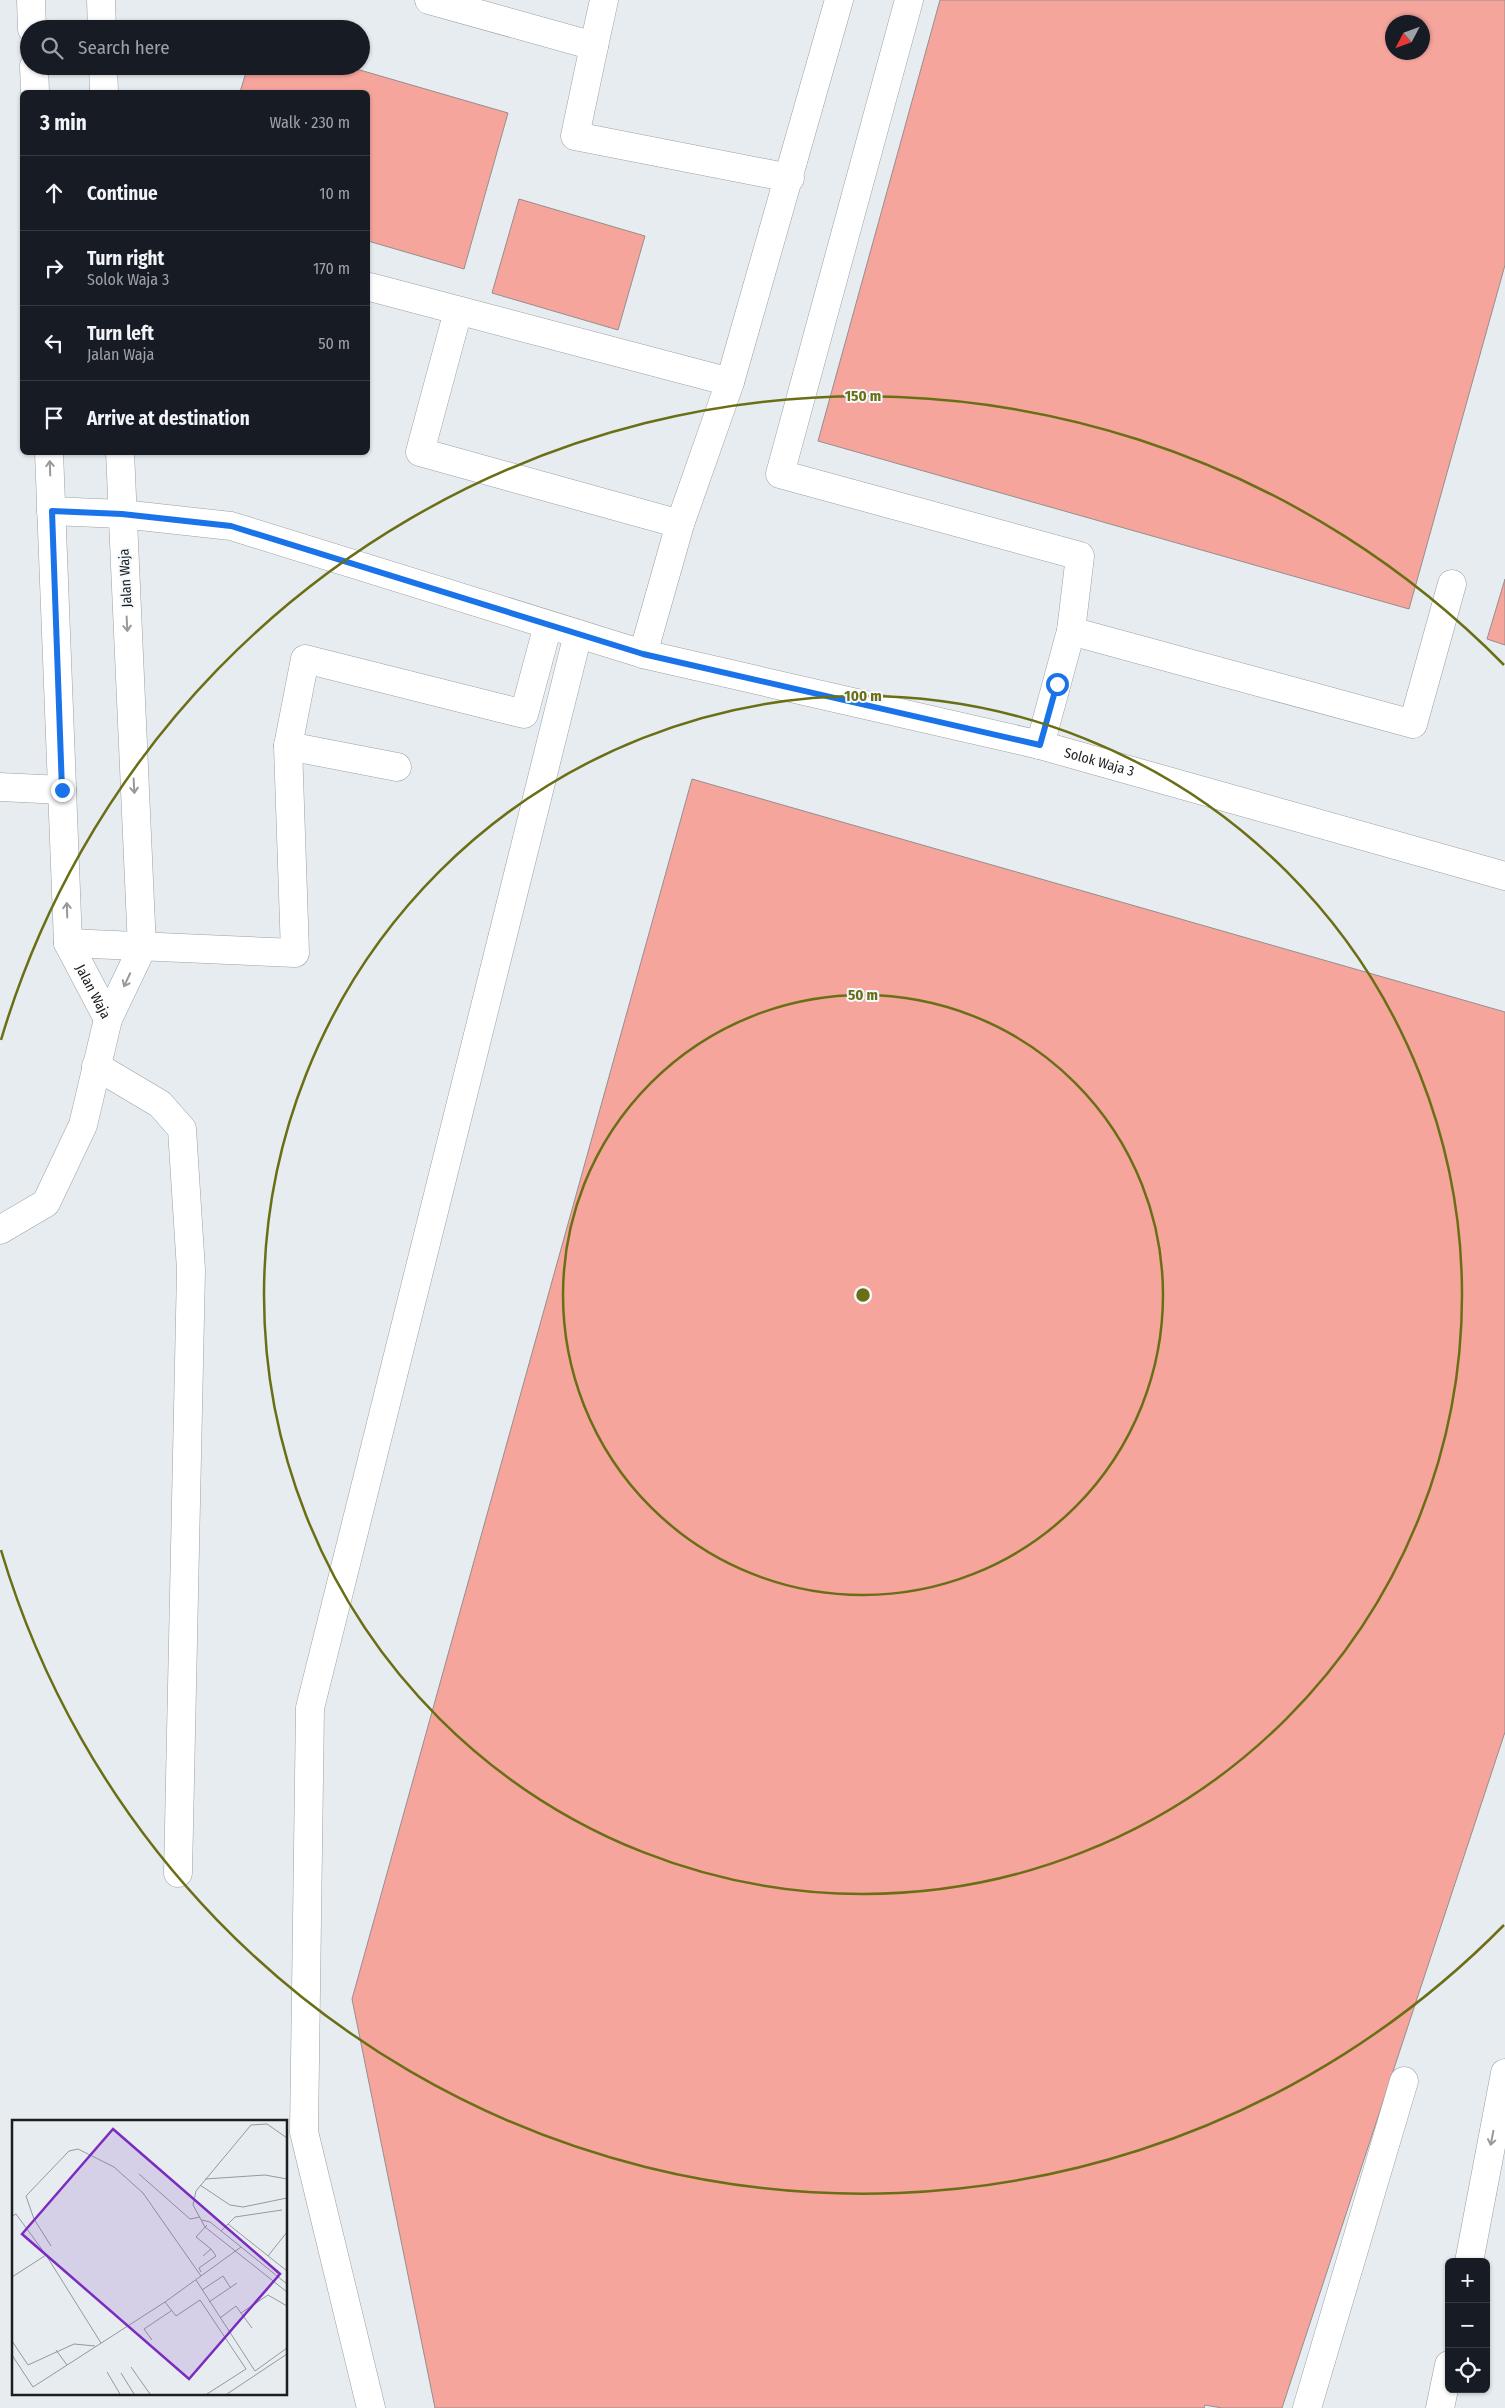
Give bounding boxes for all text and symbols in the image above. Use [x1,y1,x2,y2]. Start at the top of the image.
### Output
north arrow [1385,15,1430,60]
search box [20,20,370,75]
icon: search [38,34,66,62]
text: Search here [78,36,170,59]
text: 3 min [40,110,87,136]
text: Walk · 230 m [270,113,350,132]
icon: ahead [40,179,68,207]
text: Continue [87,182,158,205]
text: 10 m [319,184,350,203]
text: Turn right [87,247,164,270]
icon: right [40,254,68,282]
text: 170 m [313,259,350,278]
text: Solok Waja 3 [87,270,169,289]
text: Turn left [87,322,154,345]
icon: left [40,329,68,357]
text: 50 m [318,334,350,353]
text: Jalan Waja [87,345,154,364]
text: 150 m [845,387,881,405]
icon: arrive [40,404,68,432]
text: Arrive at destination [87,407,250,430]
one-way arrow [45,460,54,476]
street label: Jalan Waja [115,548,136,608]
one-way arrow [123,615,132,631]
route start [1046,673,1069,696]
text: 100 m [844,687,882,705]
street label: Solok Waja 3 [1062,744,1136,780]
one-way arrow [130,778,139,794]
route end [51,779,74,802]
one-way arrow [62,902,72,918]
street label: Jalan Waja [72,962,114,1022]
one-way arrow [121,972,131,987]
text: 50 m [848,986,878,1004]
centre of rings [854,1286,872,1304]
inset map [12,2120,288,2396]
one-way arrow [1487,2129,1497,2145]
map controls [1445,2258,1490,2393]
button: + [1445,2258,1490,2303]
button: − [1445,2303,1490,2348]
button: locate [1445,2348,1490,2393]

